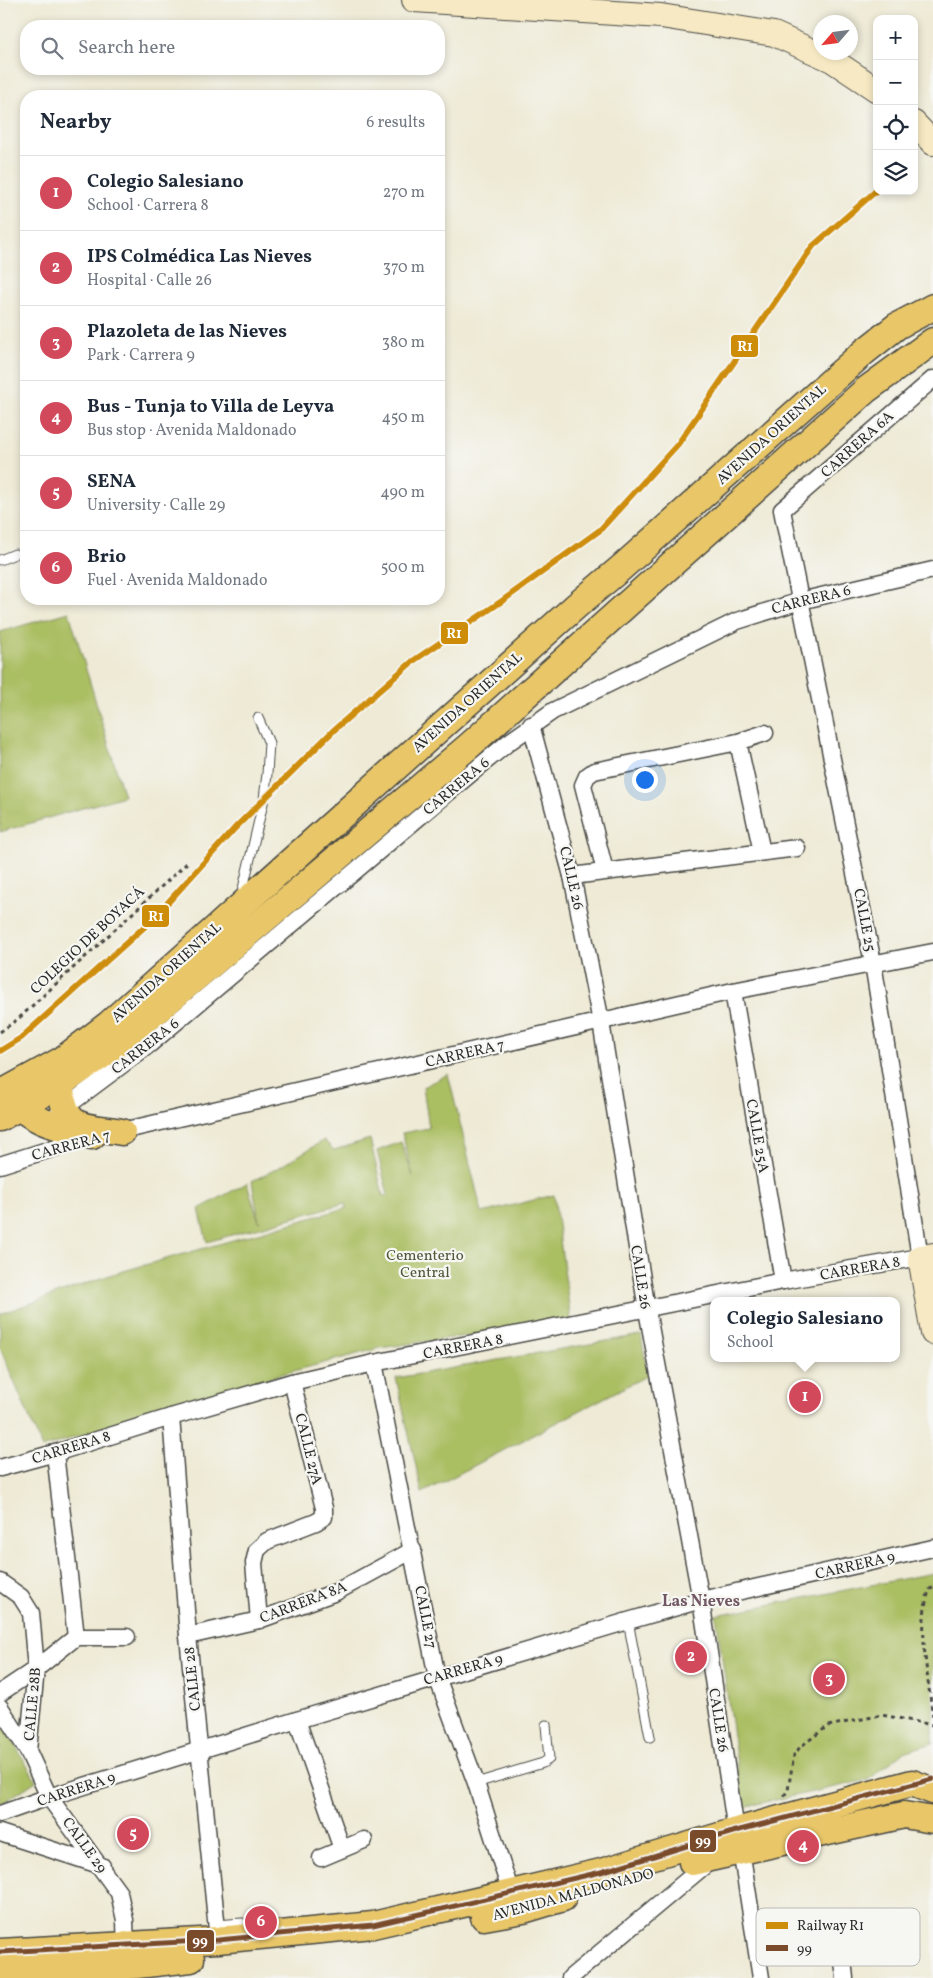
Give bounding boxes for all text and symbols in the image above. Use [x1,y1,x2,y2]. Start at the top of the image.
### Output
north arrow [813,15,858,60]
map controls [873,15,918,195]
button: + [873,15,918,60]
search box [20,20,445,75]
icon: search [38,34,66,62]
text: Search here [78,35,175,61]
button: − [873,60,918,105]
button: locate [873,105,918,150]
text: Nearby [40,108,111,137]
text: 6 results [366,112,425,134]
button: layers [873,150,918,195]
text: Colegio Salesiano [87,169,244,195]
text: 1 [53,182,59,204]
text: 270 m [383,182,425,204]
text: School · Carrera 8 [87,195,209,217]
text: IPS Colmédica Las Nieves [87,244,312,270]
text: 2 [52,257,60,279]
text: 370 m [383,257,425,279]
text: Hospital · Calle 26 [87,270,212,292]
text: Plazoleta de las Nieves [87,319,287,345]
text: 3 [52,332,60,354]
text: 380 m [382,332,425,354]
line badge: R1 [730,334,759,358]
text: R1 [737,338,753,357]
text: Park · Carrera 9 [87,345,195,367]
street label: AVENIDA ORIENTAL [712,380,832,490]
text: Bus - Tunja to Villa de Leyva [87,394,334,420]
street label: CARRERA 6A [817,406,899,484]
text: 4 [51,407,61,429]
text: 450 m [382,407,425,429]
text: Bus stop · Avenida Maldonado [87,420,297,442]
text: SENA [87,469,136,495]
text: 5 [52,482,60,504]
text: 490 m [380,482,425,504]
text: University · Calle 29 [87,495,225,517]
text: Brio [87,544,126,570]
text: 6 [52,557,60,579]
text: 500 m [381,557,425,579]
text: Fuel · Avenida Maldonado [87,570,267,592]
street label: CARRERA 6 [770,580,853,620]
line badge: R1 [440,621,469,645]
text: R1 [446,625,462,644]
street label: AVENIDA ORIENTAL [408,648,528,758]
street label: CARRERA 6 [419,753,495,821]
your location [632,767,658,793]
street label: CALLE 26 [553,845,588,912]
street label: COLEGIO DE BOYACÁ [26,882,150,1000]
street label: CALLE 25 [847,887,880,954]
line badge: R1 [141,904,170,928]
text: R1 [148,908,164,927]
street label: AVENIDA ORIENTAL [107,918,227,1028]
street label: CARRERA 6 [108,1014,184,1080]
street label: CARRERA 7 [424,1035,507,1074]
street label: CALLE 25A [740,1098,773,1175]
street label: CARRERA 7 [30,1126,113,1167]
street label: CALLE 26 [624,1244,655,1311]
park label: Cementerio Central [386,1246,464,1284]
street label: CARRERA 8 [819,1252,902,1287]
popup [710,1297,900,1362]
text: Colegio Salesiano [727,1306,883,1332]
street label: CARRERA 8 [422,1329,505,1366]
text: School [727,1332,773,1354]
pin: 1 [789,1378,821,1416]
street label: CALLE 27A [289,1411,327,1488]
street label: CARRERA 8 [30,1427,113,1470]
street label: CARRERA 9 [813,1547,897,1586]
street label: CARRERA 8A [257,1577,350,1630]
street label: CALLE 27 [408,1584,441,1651]
district label: Las Nieves [662,1591,740,1613]
pin: 2 [675,1638,707,1676]
street label: CALLE 28 [180,1646,207,1712]
street label: CARRERA 9 [421,1649,506,1692]
pin: 3 [813,1660,845,1698]
street label: CALLE 28B [20,1666,47,1742]
street label: CALLE 26 [702,1687,733,1754]
street label: CARRERA 9 [35,1768,119,1813]
street label: CALLE 29 [56,1814,111,1878]
pin: 5 [117,1815,149,1853]
pin: 4 [787,1827,819,1865]
line badge: 99 [689,1829,717,1853]
text: 99 [695,1833,711,1852]
street label: AVENIDA MALDONADO [490,1864,657,1927]
pin: 6 [245,1903,277,1941]
legend [756,1908,920,1966]
text: Railway R1 [797,1917,864,1936]
line badge: 99 [186,1929,215,1953]
text: 99 [192,1933,208,1952]
text: 99 [797,1940,812,1959]

